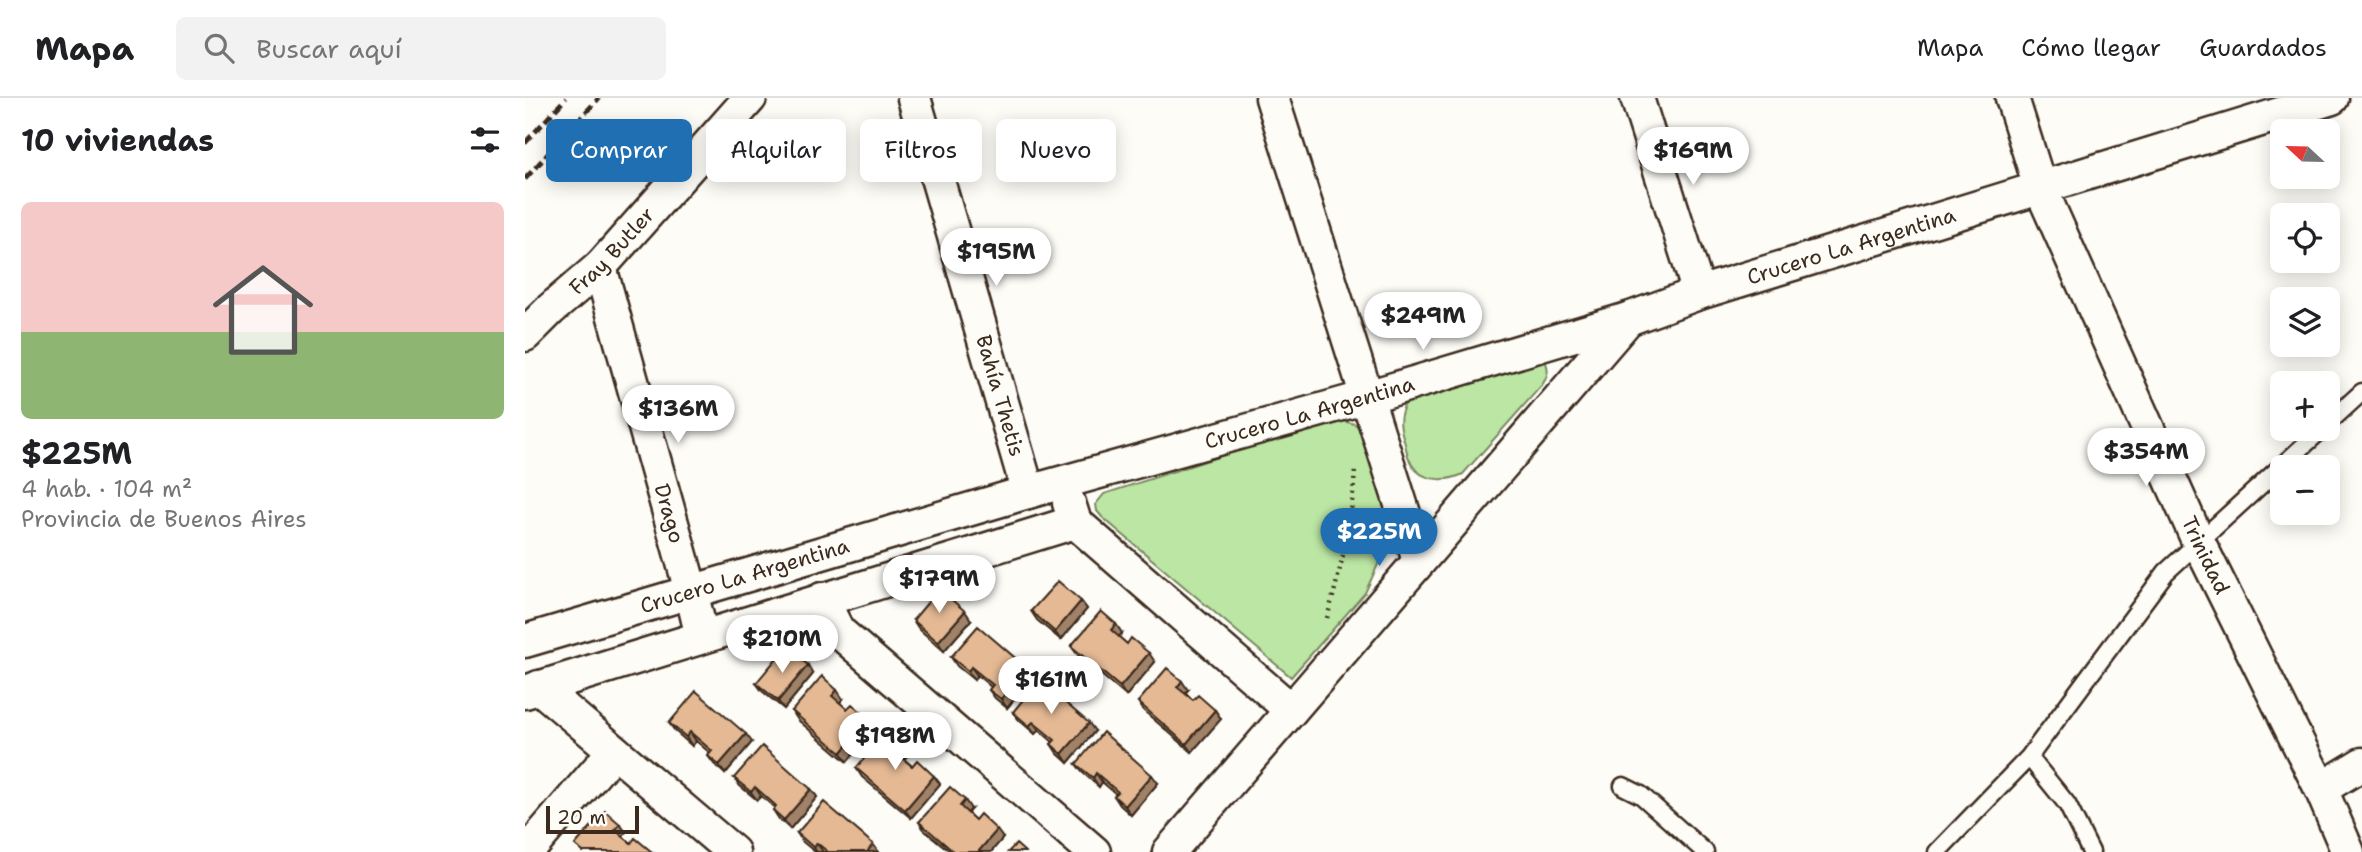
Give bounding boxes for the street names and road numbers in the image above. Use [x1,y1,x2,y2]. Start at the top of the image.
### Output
street label: Fray Butler [563,201,661,301]
street label: Crucero La Argentina [1744,201,1959,291]
street label: Bahía Thetis [969,332,1031,460]
street label: Crucero La Argentina [1201,370,1418,456]
street label: Drago [648,481,691,546]
street label: Trinidad [2175,512,2236,599]
street label: Crucero La Argentina [637,532,852,620]

